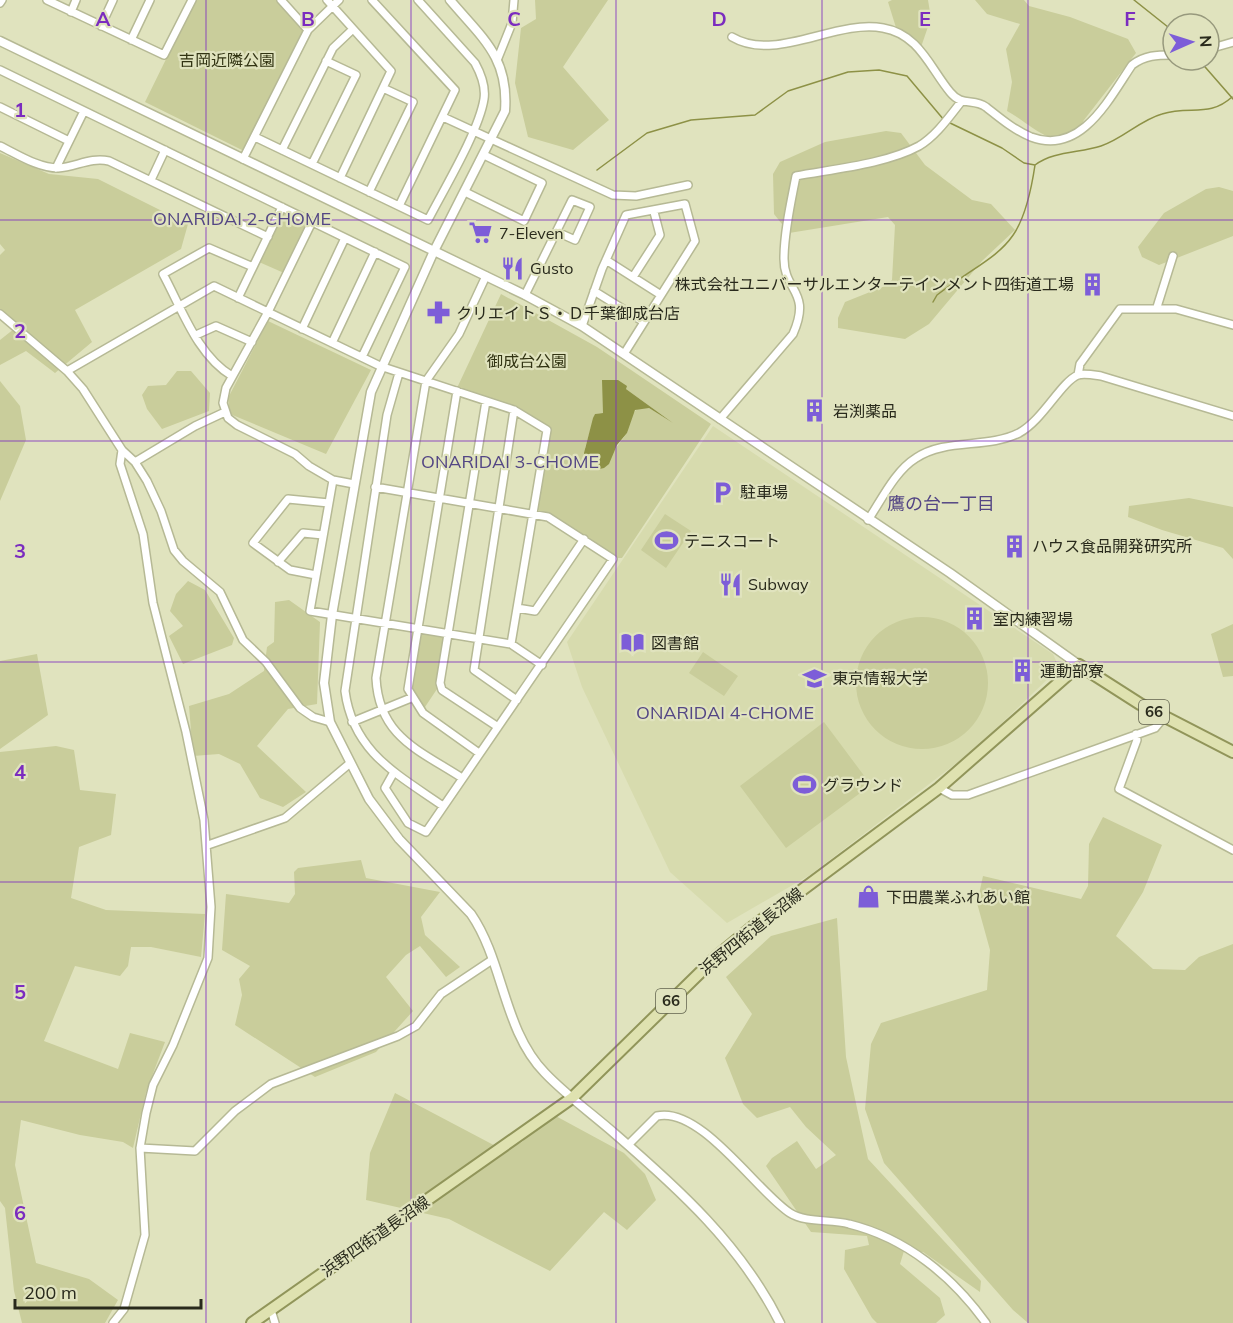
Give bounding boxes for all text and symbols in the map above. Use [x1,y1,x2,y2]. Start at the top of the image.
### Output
text: A [96,6,111,31]
text: B [301,6,315,31]
text: C [507,6,521,31]
text: D [711,6,727,31]
text: E [919,6,931,31]
text: F [1124,6,1136,31]
north arrow [1161,12,1221,72]
text: N [1196,35,1216,48]
park label: 吉岡近隣公園 [179,50,275,70]
text: 1 [14,97,26,122]
district label: ONARIDAI 2-CHOME [153,207,331,230]
supermarket icon: 7-Eleven [468,220,494,246]
place label: 7-Eleven [499,223,564,243]
restaurant icon: Gusto [499,255,525,281]
place label: Gusto [530,258,573,278]
building icon: 株式会社ユニバーサルエンターテインメント四街道工場 [1079,271,1105,297]
place label: 株式会社ユニバーサルエンターテインメント四街道工場 [675,274,1074,294]
pharmacy icon: クリエイトＳ・Ｄ千葉御成台店 [425,300,451,326]
place label: クリエイトＳ・Ｄ千葉御成台店 [456,303,680,323]
text: 2 [14,318,26,343]
park label: 御成台公園 [487,351,567,371]
building icon: 岩渕薬品 [802,398,828,424]
place label: 岩渕薬品 [833,401,897,421]
district label: ONARIDAI 3-CHOME [421,450,599,473]
parking icon: 駐車場 [709,479,735,505]
place label: 駐車場 [740,482,788,502]
district label: 鷹の台一丁目 [887,492,995,515]
sports icon: テニスコート [653,528,679,554]
place label: テニスコート [684,531,780,551]
building icon: ハウス食品開発研究所 [1001,533,1027,559]
place label: ハウス食品開発研究所 [1032,536,1192,556]
text: 3 [14,538,26,563]
restaurant icon: Subway [717,571,743,597]
place label: Subway [748,574,809,594]
building icon: 室内練習場 [962,606,988,632]
place label: 室内練習場 [993,609,1073,629]
library icon: 図書館 [620,630,646,656]
place label: 図書館 [651,633,699,653]
building icon: 運動部寮 [1009,658,1035,684]
place label: 運動部寮 [1040,661,1104,681]
school or university icon: 東京情報大学 [801,665,827,691]
place label: 東京情報大学 [832,668,928,688]
road number: 66 [1139,700,1169,724]
district label: ONARIDAI 4-CHOME [636,701,814,724]
text: 4 [14,759,26,784]
sports icon: グラウンド [792,772,818,798]
place label: グラウンド [823,775,903,795]
street label: 浜野四街道長沼線 [695,883,807,979]
shop icon: 下田農業ふれあい館 [855,884,881,910]
place label: 下田農業ふれあい館 [886,887,1030,907]
text: 5 [14,979,26,1004]
road number: 66 [656,989,686,1013]
street label: 浜野四街道長沼線 [317,1191,433,1281]
text: 6 [14,1200,26,1225]
scale bar [15,1272,201,1310]
text: 200 m [24,1281,77,1304]

